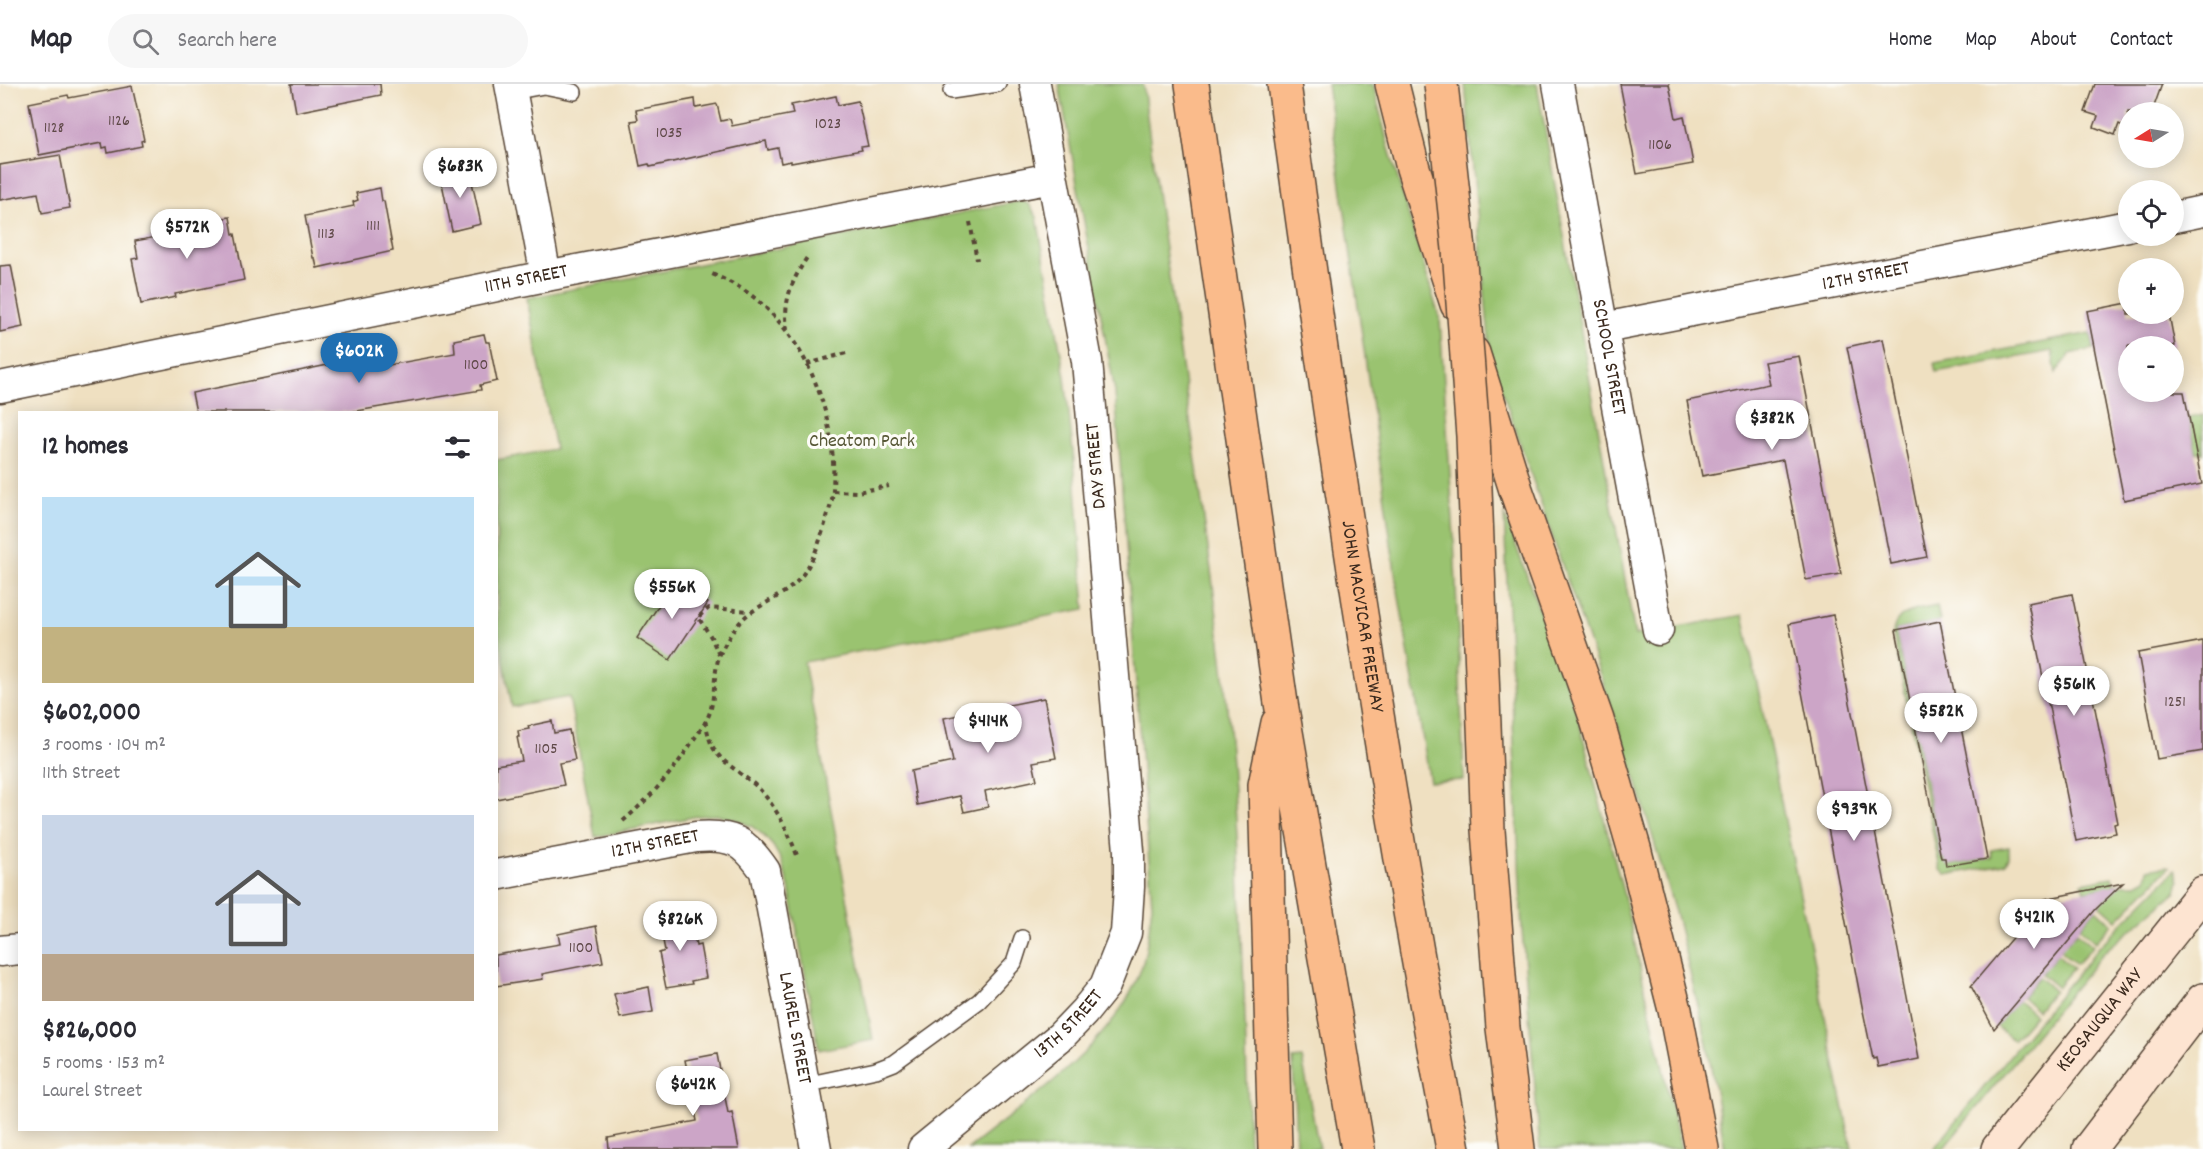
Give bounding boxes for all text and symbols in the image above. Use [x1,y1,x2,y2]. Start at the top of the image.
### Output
search box [108,14,528,68]
text: Map [30,21,72,61]
icon: search [129,25,162,58]
text: Search here [177,26,277,57]
text: Home [1888,26,1932,56]
text: Map [1965,26,1997,56]
text: About [2030,26,2077,56]
text: Contact [2110,26,2173,56]
north arrow [2118,102,2184,168]
map controls [2118,102,2184,402]
house number: 1126 [108,110,130,133]
house number: 1023 [815,113,841,136]
house number: 1128 [44,117,64,140]
house number: 1035 [656,122,682,145]
house number: 1106 [1648,134,1672,157]
pin: $683K [418,148,502,199]
text: $683K [437,153,483,181]
button: locate [2118,180,2184,246]
pin: $572K [145,209,229,260]
text: $572K [164,214,210,242]
house number: 1111 [366,215,380,238]
house number: 1113 [317,223,335,246]
street label: 12TH STREET [1820,255,1912,299]
street label: 11TH STREET [482,258,570,302]
button: + [2118,258,2184,324]
street label: SCHOOL STREET [1584,297,1632,418]
pin: $602K [317,333,401,384]
button: − [2118,336,2184,402]
text: $602K [335,338,383,366]
house number: 1100 [464,354,488,377]
pin: $382K [1730,400,1814,451]
text: $382K [1749,405,1795,433]
street label: DAY STREET [1079,422,1115,510]
park label: Cheatom Park [809,428,915,456]
text: 12 homes [42,429,129,466]
icon: filters [441,431,474,464]
street label: JOHN MACVICAR FREEWAY [1333,519,1390,715]
icon: home [204,536,312,644]
pin: $556K [630,569,714,620]
text: $556K [648,574,696,602]
pin: $561K [2032,666,2116,717]
text: $561K [2053,671,2095,699]
house number: 1251 [2164,691,2186,714]
pin: $582K [1899,693,1983,744]
text: $602,000 [42,695,141,732]
text: $582K [1918,698,1964,726]
pin: $414K [946,703,1030,754]
text: $414K [968,708,1008,736]
text: 3 rooms · 104 m² [42,732,166,760]
house number: 1105 [534,738,558,761]
text: 11th Street [42,760,120,788]
pin: $939K [1812,791,1896,842]
text: $939K [1831,796,1877,824]
street label: 12TH STREET [609,823,701,867]
icon: home [204,854,312,962]
pin: $421K [1992,899,2076,950]
pin: $826K [638,901,722,952]
text: $421K [2014,904,2054,932]
text: $826K [657,906,703,934]
house number: 1100 [569,937,593,960]
street label: KEOSAUQUA WAY [2050,963,2151,1079]
street label: LAUREL STREET [770,970,818,1086]
street label: 13TH STREET [1028,984,1111,1066]
text: $826,000 [42,1013,137,1050]
text: 5 rooms · 153 m² [42,1050,165,1078]
pin: $642K [651,1066,735,1117]
text: $642K [670,1071,716,1099]
text: Laurel Street [42,1078,142,1106]

